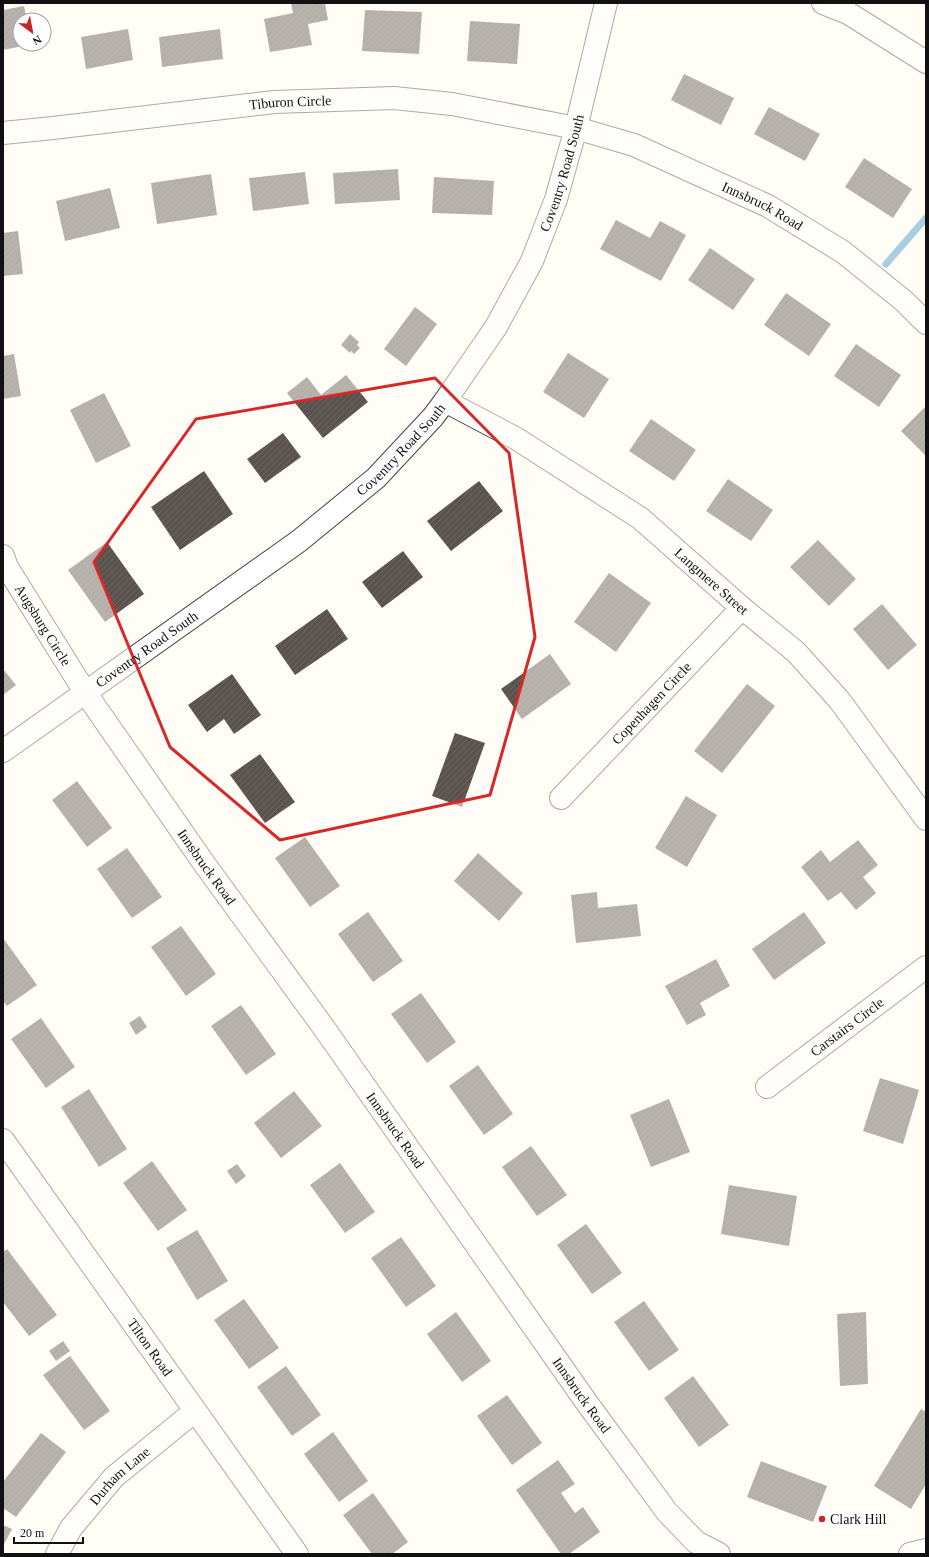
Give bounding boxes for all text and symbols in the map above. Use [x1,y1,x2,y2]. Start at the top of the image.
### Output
north arrow [12,12,52,52]
text: N [31,33,44,48]
street label: Tiburon Circle [248,93,332,113]
street label: Coventry Road South [537,113,587,234]
street label: Innsbruck Road [719,179,805,233]
street label: Coventry Road South [354,401,448,499]
street label: Langmere Street [671,545,751,618]
street label: Augsburg Circle [12,582,74,669]
street label: Coventry Road South [93,608,201,691]
street label: Copenhagen Circle [609,659,694,748]
street label: Innsbruck Road [174,826,238,908]
street label: Carstairs Circle [808,995,887,1060]
street label: Innsbruck Road [363,1090,427,1171]
street label: Tilton Road [124,1316,175,1379]
street label: Innsbruck Road [549,1355,613,1436]
street label: Durham Lane [87,1444,153,1508]
place label: Clark Hill [830,1512,886,1527]
marker: Clark Hill [817,1514,827,1524]
scale bar [14,1519,83,1545]
text: 20 m [20,1526,45,1540]

